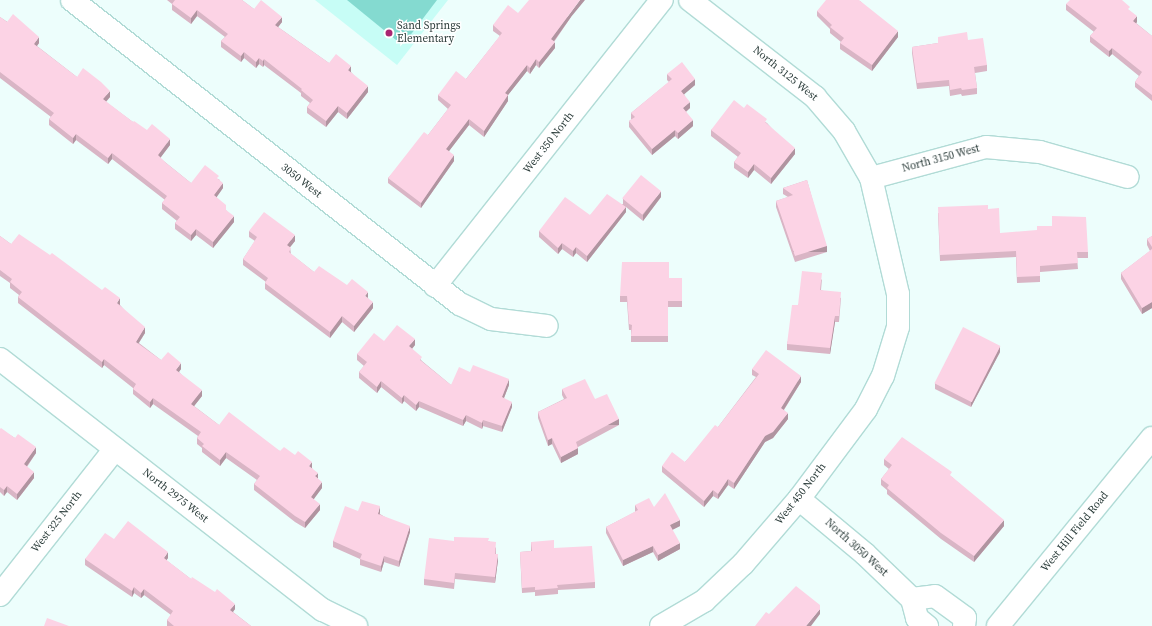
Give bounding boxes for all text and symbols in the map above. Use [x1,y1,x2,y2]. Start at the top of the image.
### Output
place label: Sand Springs Elementary [397,20,461,46]
marker: Sand Springs Elementary [384,28,394,38]
street label: North 3125 West [750,44,820,104]
street label: West 350 North [521,110,577,176]
street label: North 3150 West [901,142,981,176]
street label: 3050 West [278,161,324,201]
street label: West 450 North [773,461,829,527]
street label: North 2975 West [139,466,211,526]
street label: West 325 North [29,489,85,555]
street label: West Hill Field Road [1039,489,1111,575]
street label: North 3050 West [822,516,890,580]

